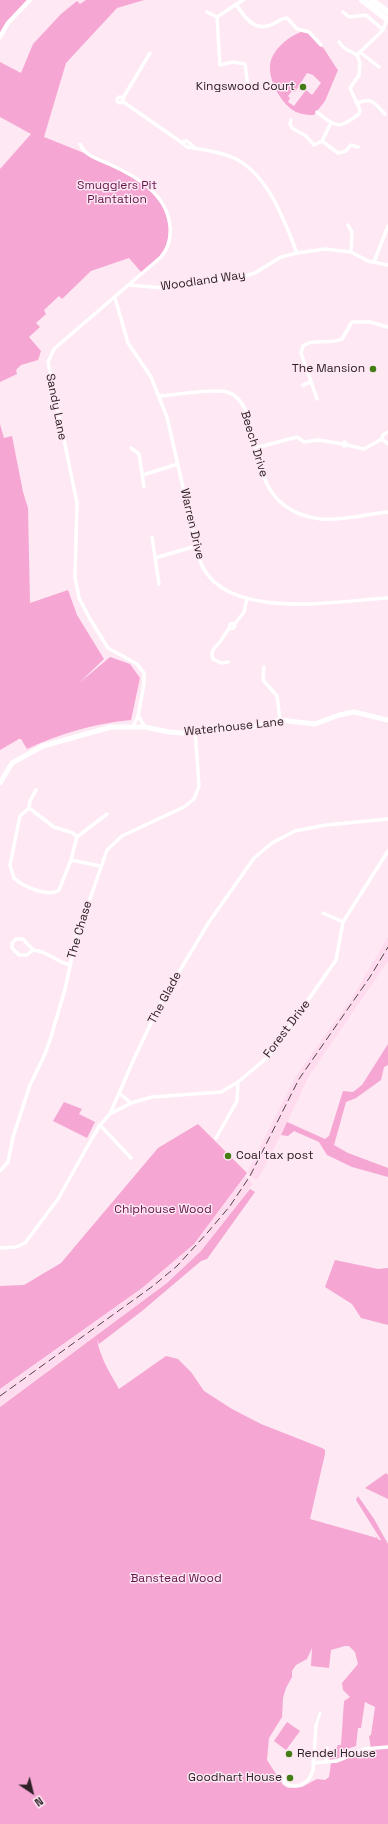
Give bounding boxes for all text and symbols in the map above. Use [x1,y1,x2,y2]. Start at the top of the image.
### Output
place label: Kingswood Court [196,80,295,94]
marker: Kingswood Court [298,82,308,92]
park label: Smugglers Pit Plantation [77,179,157,207]
street label: Woodland Way [160,268,246,294]
place label: The Mansion [292,362,365,376]
marker: The Mansion [368,364,378,374]
street label: Sandy Lane [42,372,70,442]
street label: Beech Drive [237,409,271,479]
street label: Warren Drive [177,487,207,561]
street label: Waterhouse Lane [183,715,285,739]
street label: The Chase [65,899,95,961]
street label: The Glade [145,969,185,1027]
street label: Forest Drive [261,997,313,1061]
place label: Coal tax post [236,1149,313,1163]
marker: Coal tax post [223,1151,233,1161]
park label: Chiphouse Wood [114,1203,212,1217]
park label: Banstead Wood [130,1572,222,1586]
place label: Rendel House [297,1747,376,1761]
marker: Rendel House [284,1749,294,1759]
place label: Goodhart House [188,1771,282,1785]
north arrow [12,1772,52,1812]
marker: Goodhart House [285,1773,295,1783]
text: N [32,1794,46,1810]

